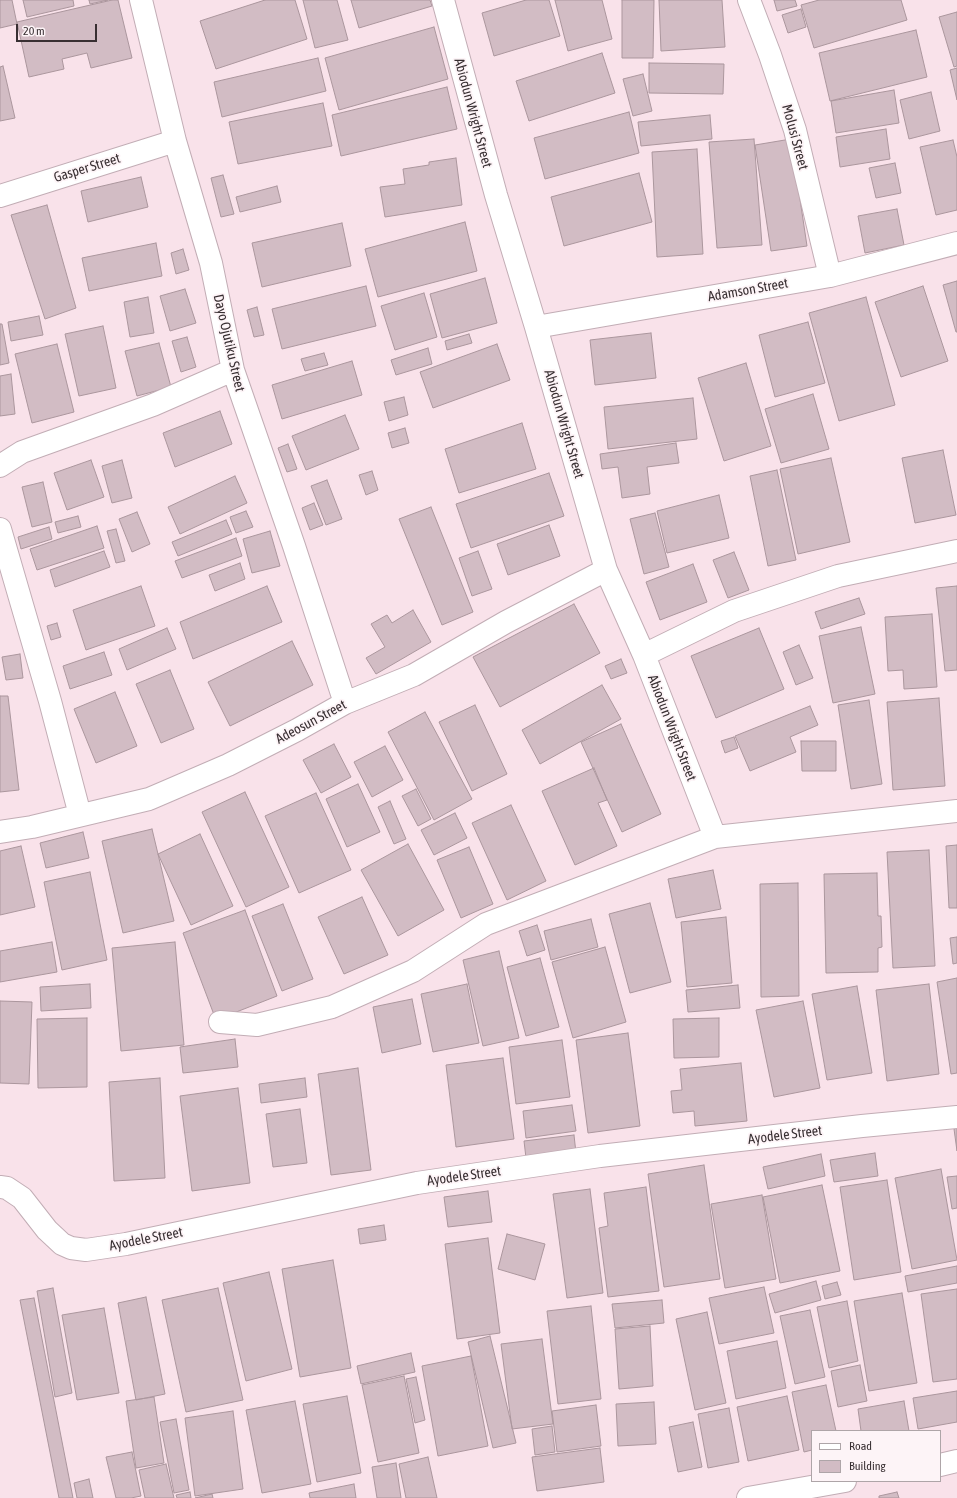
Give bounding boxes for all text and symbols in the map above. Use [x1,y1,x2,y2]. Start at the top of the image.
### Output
scale bar [18,16,99,42]
text: 20 m [23,24,45,38]
street label: Abiodun Wright Street [450,57,496,169]
street label: Molusi Street [778,102,812,172]
street label: Gasper Street [52,150,122,186]
street label: Adamson Street [707,275,789,305]
street label: Dayo Ojutiku Street [210,293,248,393]
street label: Abiodun Wright Street [540,368,588,480]
street label: Abiodun Wright Street [644,673,700,783]
street label: Adeosun Street [273,696,349,748]
street label: Ayodele Street [747,1122,823,1148]
street label: Ayodele Street [426,1162,502,1190]
street label: Ayodele Street [108,1224,184,1254]
legend [811,1430,941,1482]
text: Road [849,1439,872,1453]
text: Building [849,1459,886,1473]

